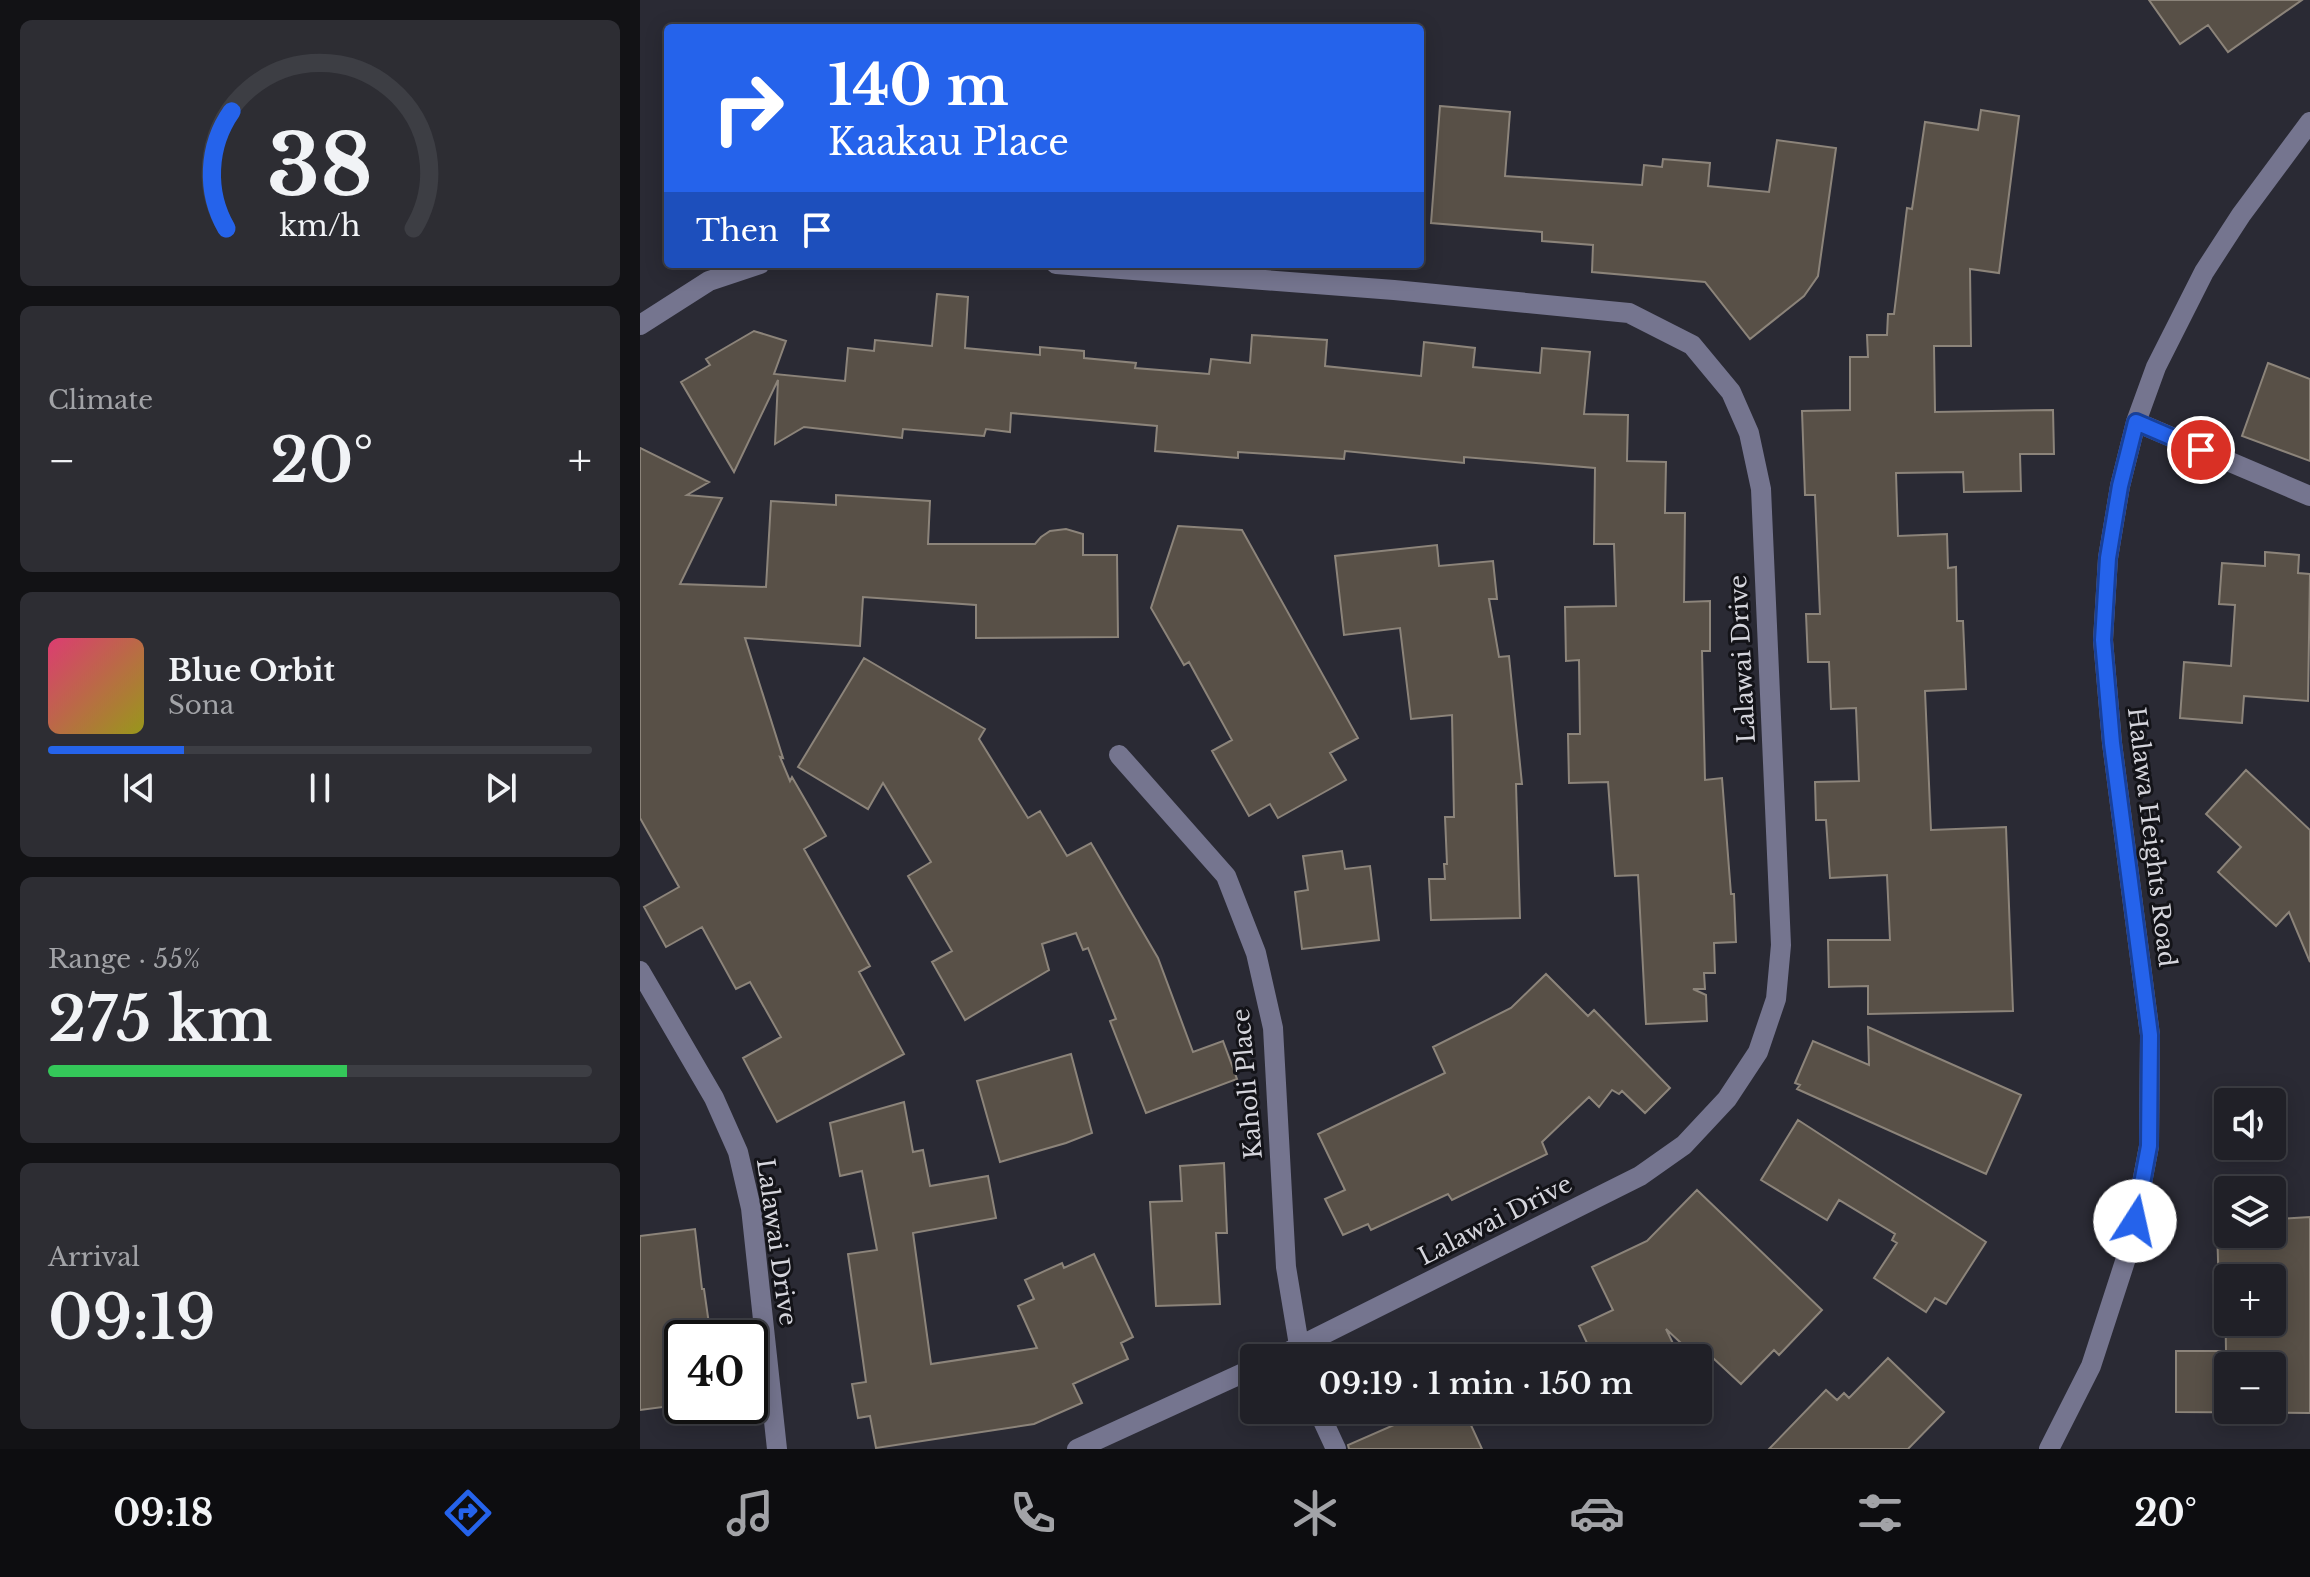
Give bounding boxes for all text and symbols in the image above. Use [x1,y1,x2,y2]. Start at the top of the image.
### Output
text: 140 m [828,51,1009,120]
icon: right [696,56,800,160]
text: 38 [267,113,373,216]
text: Kaakau Place [828,120,1069,165]
text: km/h [279,208,361,244]
icon: arrive [795,208,839,252]
text: Then [696,212,779,249]
text: Climate [48,384,153,416]
pin [2167,416,2235,484]
text: 20° [270,424,373,498]
icon: arrive [2179,428,2223,472]
text: − [48,433,76,488]
text: + [568,433,592,488]
street label: Lalawai Drive [1723,574,1761,744]
text: Blue Orbit [168,652,335,689]
text: Sona [168,689,234,721]
street label: Halawa Heights Road [2122,706,2182,968]
icon: previous [117,766,161,810]
icon: pause [298,766,342,810]
icon: next [479,766,523,810]
text: Range · 55% [48,943,200,975]
text: 275 km [48,983,273,1057]
street label: Kaholi Place [1226,1007,1268,1161]
map controls [2214,1088,2286,1424]
button: sound [2214,1088,2286,1160]
street label: Lalawai Drive [751,1157,803,1327]
street label: Lalawai Drive [1413,1169,1577,1271]
button: layers [2214,1176,2286,1248]
position arrow [2093,1179,2177,1263]
text: Arrival [48,1241,140,1273]
button: + [2214,1264,2286,1336]
text: 09:19 [48,1281,216,1355]
speed limit sign: 40 [664,1320,768,1424]
button: − [2214,1352,2286,1424]
text: 09:19 · 1 min · 150 m [1319,1365,1633,1402]
icon: directions [440,1485,496,1541]
icon: music [722,1485,778,1541]
icon: phone [1005,1485,1061,1541]
icon: climate [1287,1485,1343,1541]
icon: car [1569,1485,1625,1541]
icon: filters [1852,1485,1908,1541]
text: 09:18 [113,1491,213,1536]
text: 20° [2134,1491,2197,1536]

